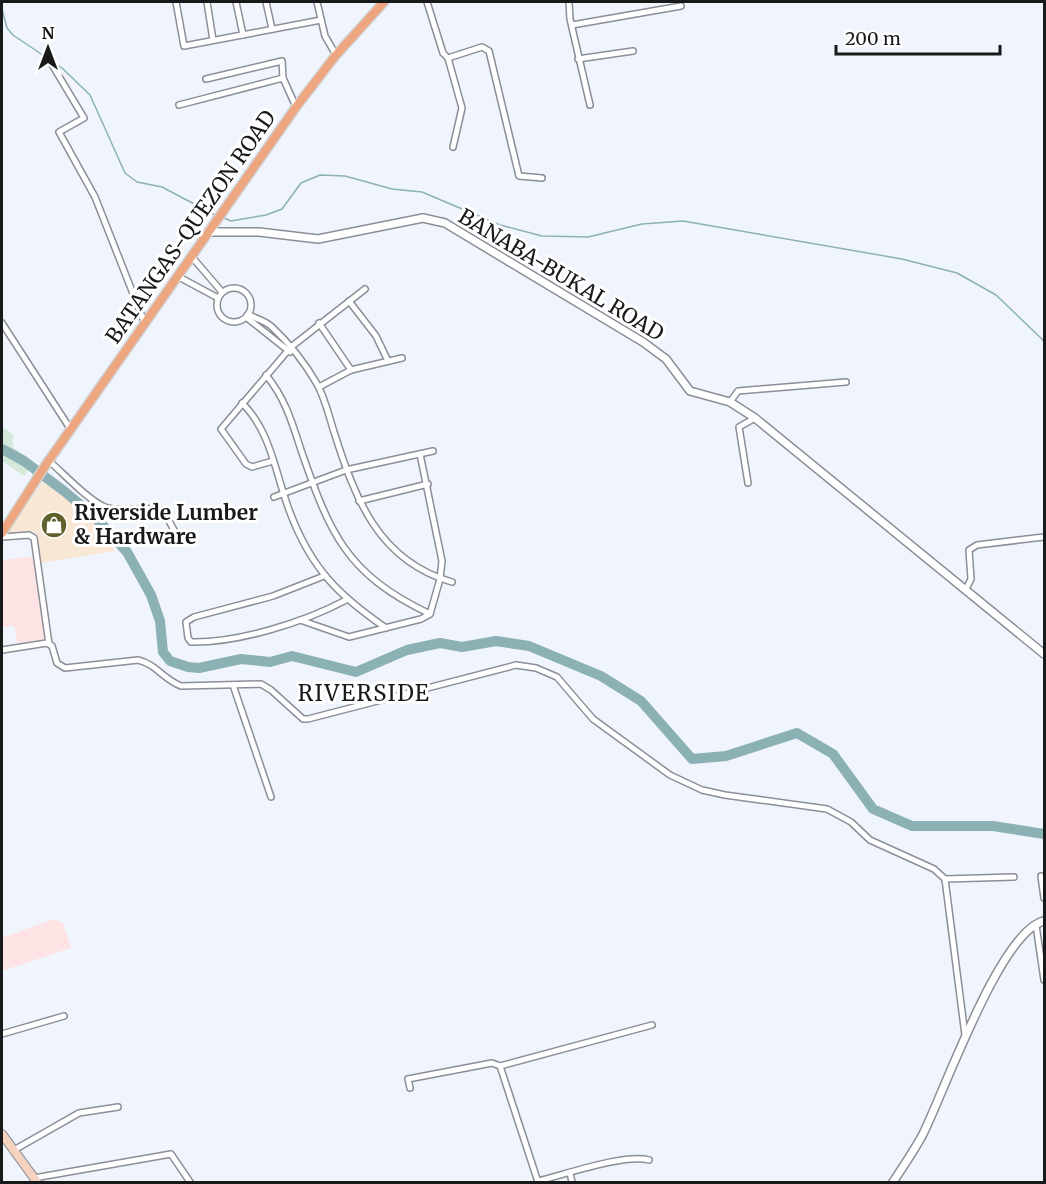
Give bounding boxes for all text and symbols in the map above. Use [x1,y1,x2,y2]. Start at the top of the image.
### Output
north arrow [18,18,78,78]
scale bar [836,18,1000,56]
text: N [42,23,55,43]
text: 200 m [845,27,901,50]
street label: BATANGAS-QUEZON ROAD [100,105,282,349]
street label: BANABA-BUKAL ROAD [454,202,669,347]
place label: Riverside Lumber & Hardware [74,499,258,550]
shop icon: Riverside Lumber & Hardware [39,510,69,540]
district label: RIVERSIDE [298,679,430,707]

